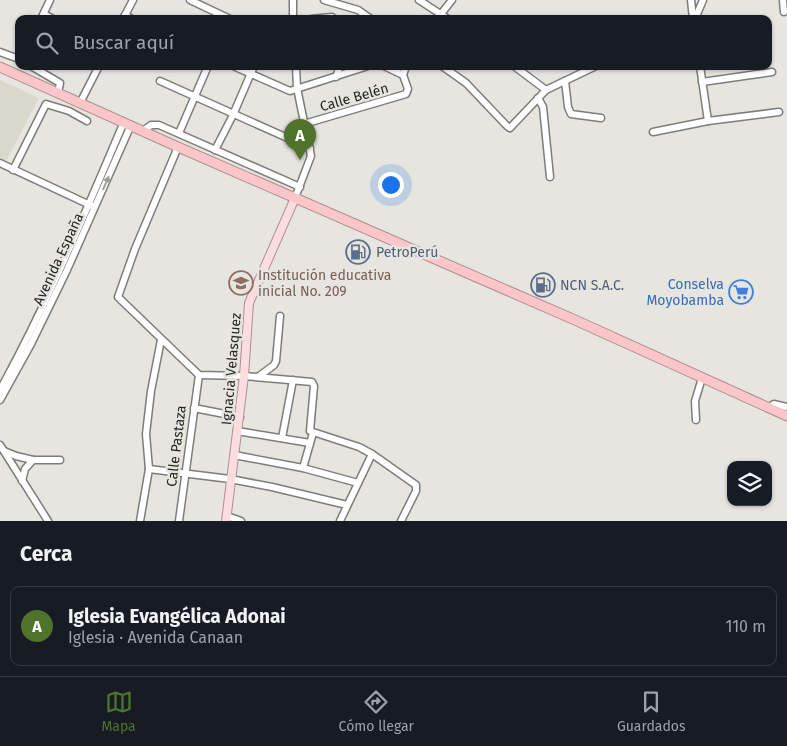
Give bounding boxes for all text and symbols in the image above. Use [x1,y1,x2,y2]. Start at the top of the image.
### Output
search box [15,15,772,70]
icon: search [33,29,61,57]
text: Buscar aquí [73,31,174,54]
street label: Calle Belén [318,80,390,115]
pin: A [284,119,316,160]
your location [378,172,404,198]
one-way arrow [102,176,110,190]
street label: Avenida España [30,210,87,308]
fuel station icon: PetroPerú [345,239,371,265]
place label: PetroPerú [376,244,438,261]
place label: Institución educativa inicial No. 209 [258,267,391,300]
school or university icon: Institución educativa inicial No. 209 [228,270,254,296]
fuel station icon: NCN S.A.C. [530,272,556,298]
place label: Conselva Moyobamba [646,276,724,309]
place label: NCN S.A.C. [560,277,624,294]
supermarket icon: Conselva Moyobamba [728,279,754,305]
street label: Ignacia Velasquez [218,312,245,426]
street label: Calle Pastaza [163,404,190,488]
map controls [727,461,772,506]
button: layers [727,461,772,506]
text: Cerca [20,541,72,567]
text: Iglesia Evangélica Adonai [68,605,286,628]
text: A [32,617,42,636]
text: 110 m [725,617,766,636]
text: Iglesia · Avenida Canaan [68,628,243,647]
tab: Mapa [101,688,136,735]
tab: Cómo llegar [339,688,414,735]
tab: Guardados [617,688,686,735]

